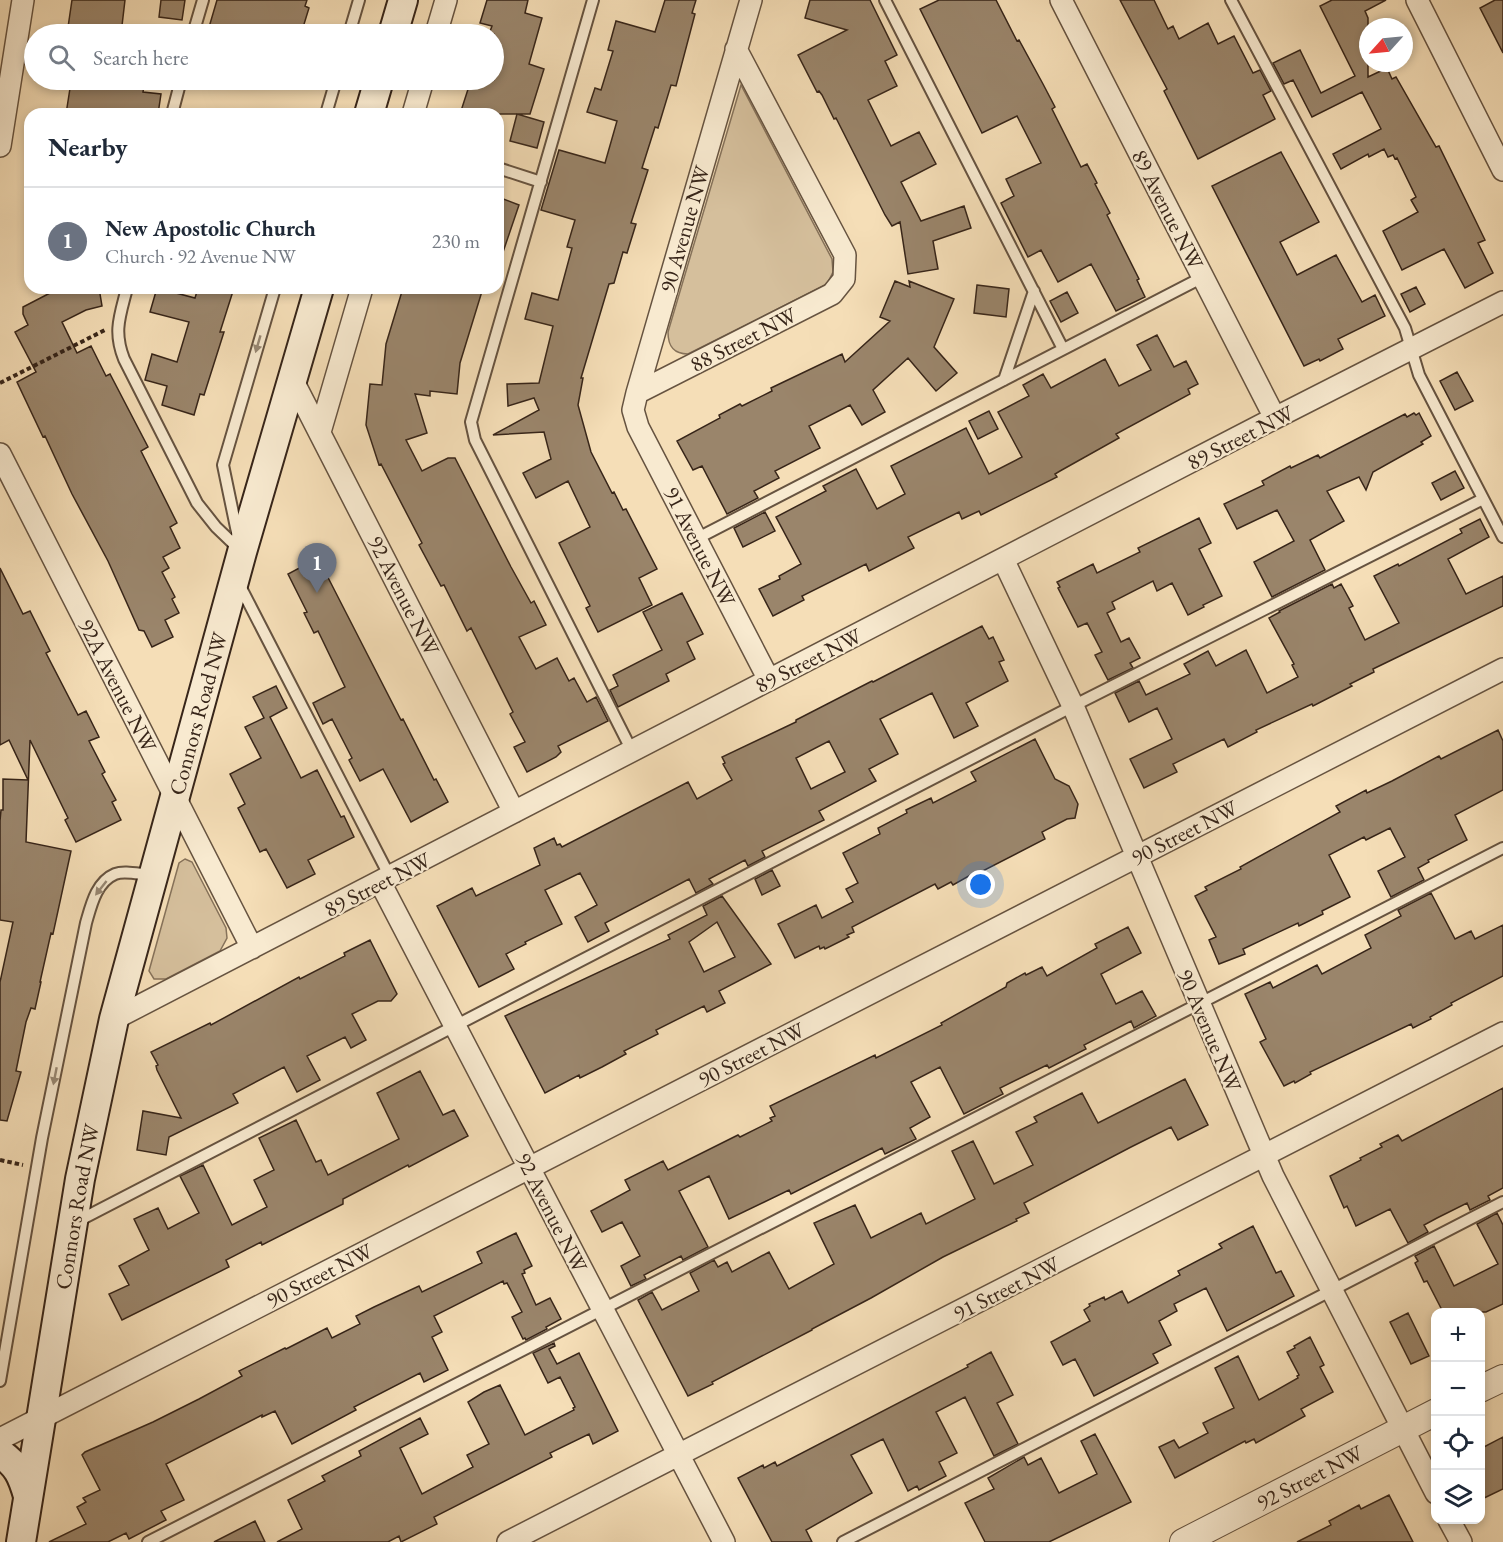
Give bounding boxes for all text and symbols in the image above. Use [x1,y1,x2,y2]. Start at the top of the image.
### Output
north arrow [1359,18,1413,72]
search box [24,24,504,90]
icon: search [45,41,78,74]
text: Search here [93,43,188,72]
text: Nearby [48,130,128,164]
street label: 89 Avenue NW [1125,144,1211,275]
street label: 90 Avenue NW [653,162,717,296]
text: New Apostolic Church [105,214,316,243]
text: 1 [62,228,73,254]
text: 230 m [432,228,480,254]
text: Church · 92 Avenue NW [105,243,296,269]
street label: 88 Street NW [685,300,802,379]
one-way arrow [253,335,262,353]
street label: 89 Street NW [1182,398,1299,477]
street label: 91 Avenue NW [657,481,743,612]
street label: 92 Avenue NW [361,530,447,661]
pin: 1 [298,544,336,593]
street label: 92A Avenue NW [72,614,164,758]
street label: 89 Street NW [750,621,867,700]
street label: Connors Road NW [162,628,235,798]
street label: 90 Street NW [1126,793,1243,872]
street label: 89 Street NW [319,845,436,924]
your location [966,870,995,899]
one-way arrow [96,880,108,895]
street label: 90 Avenue NW [1171,964,1249,1097]
street label: 90 Street NW [693,1015,810,1094]
one-way arrow [50,1066,59,1085]
street label: Connors Road NW [48,1120,106,1292]
street label: 92 Avenue NW [509,1147,595,1278]
street label: 90 Street NW [261,1236,378,1315]
street label: 91 Street NW [948,1249,1065,1328]
map controls [1431,1308,1485,1524]
button: + [1431,1308,1485,1362]
button: − [1431,1362,1485,1416]
button: locate [1431,1416,1485,1470]
street label: 92 Street NW [1251,1438,1368,1517]
button: layers [1431,1470,1485,1524]

